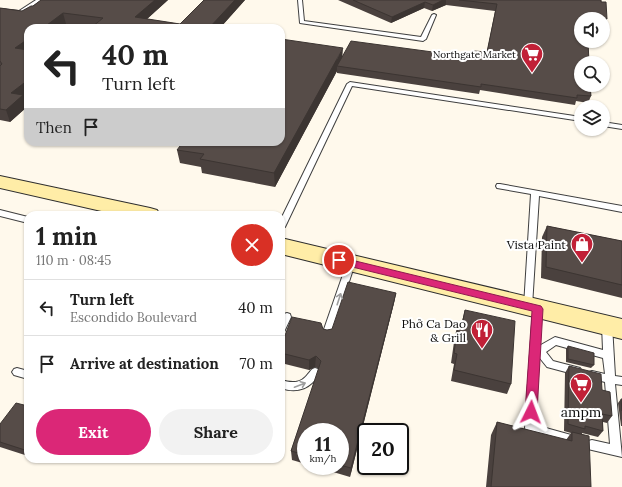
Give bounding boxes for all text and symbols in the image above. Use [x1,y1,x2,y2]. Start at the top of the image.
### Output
map controls [574,12,610,136]
button: sound [574,12,610,48]
text: 40 m [102,37,168,73]
icon: left [36,40,88,92]
supermarket icon: Northgate Market [519,41,545,74]
place label: Northgate Market [433,48,516,61]
button: search [574,56,610,92]
text: Turn left [102,72,175,95]
button: layers [574,100,610,136]
icon: arrive [80,116,102,138]
text: Then [36,118,72,137]
text: 1 min [36,221,97,252]
button: close [231,224,273,266]
shop icon: Vista Paint [569,231,595,264]
place label: Vista Paint [506,237,566,252]
pin [322,243,356,277]
icon: arrive [328,249,350,271]
text: 110 m · 08:45 [36,252,111,269]
text: Turn left [70,290,134,309]
one-way arrow [335,293,343,305]
icon: left [36,297,58,319]
text: 40 m [238,298,273,317]
text: Escondido Boulevard [70,309,197,326]
place label: Phở Ca Dao & Grill [402,316,466,345]
restaurant icon: Phở Ca Dao & Grill [469,317,495,350]
icon: arrive [36,353,58,375]
text: Arrive at destination [70,354,219,373]
text: 70 m [239,354,273,373]
supermarket icon: ampm [568,371,594,404]
one-way arrow [294,380,306,388]
position arrow [510,391,552,433]
place label: ampm [561,403,602,421]
button: Exit [36,409,151,455]
button: Share [159,409,273,455]
speed limit sign: 20 [357,423,409,475]
text: 11 [315,431,331,456]
text: km/h [309,452,337,465]

